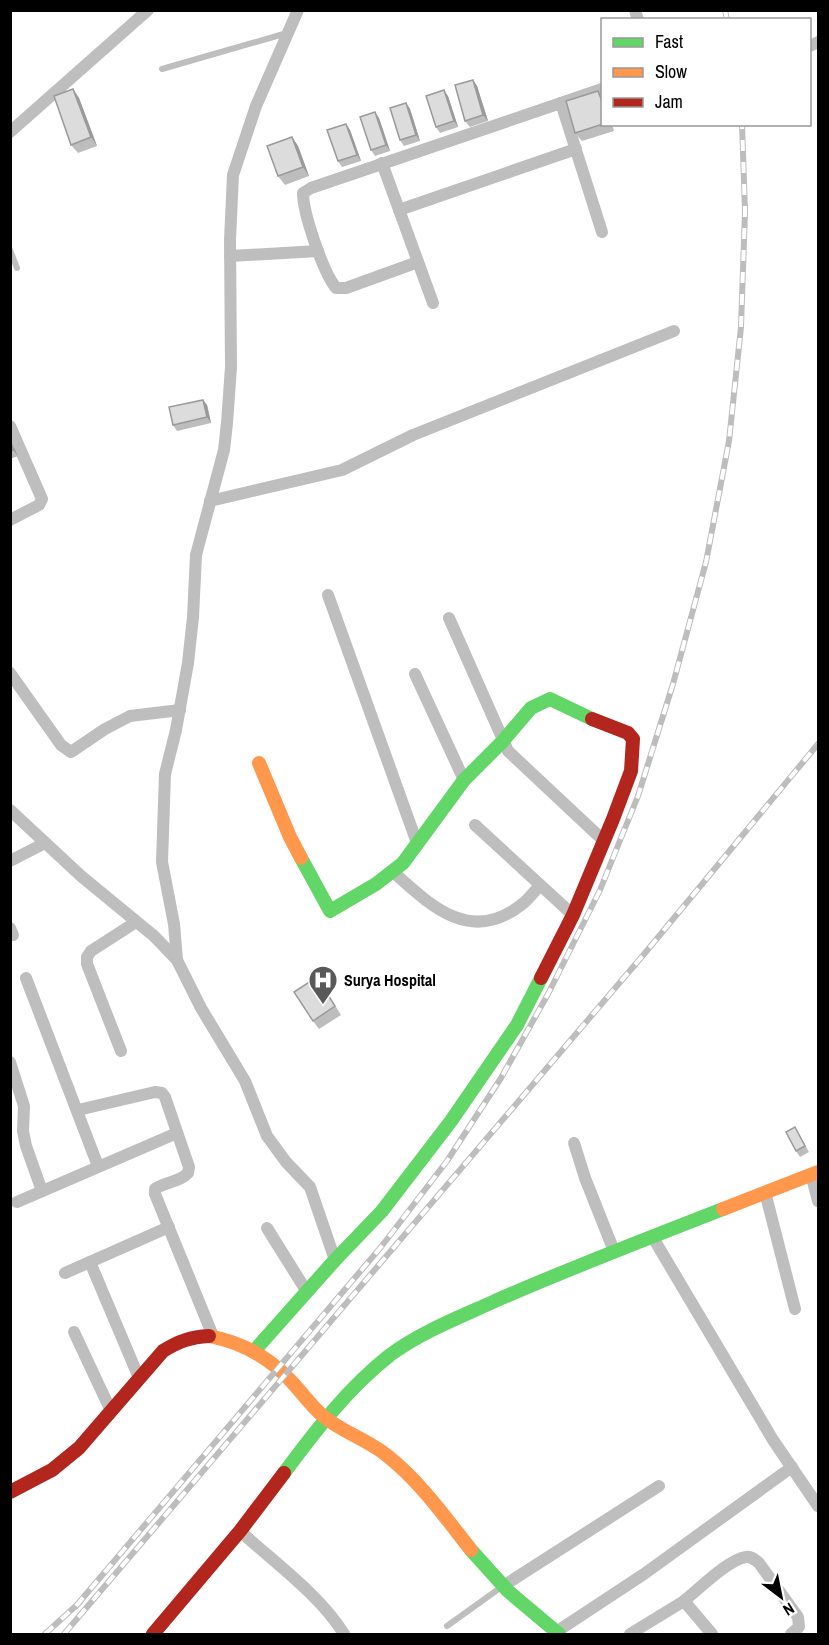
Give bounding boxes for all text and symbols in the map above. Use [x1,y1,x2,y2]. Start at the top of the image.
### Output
legend [601,18,811,126]
text: Fast [655,29,683,54]
text: Slow [655,59,687,84]
text: Jam [655,89,683,114]
hospital icon: Surya Hospital [307,964,339,1006]
place label: Surya Hospital [344,969,436,991]
north arrow [751,1567,811,1627]
text: N [779,1598,799,1622]

